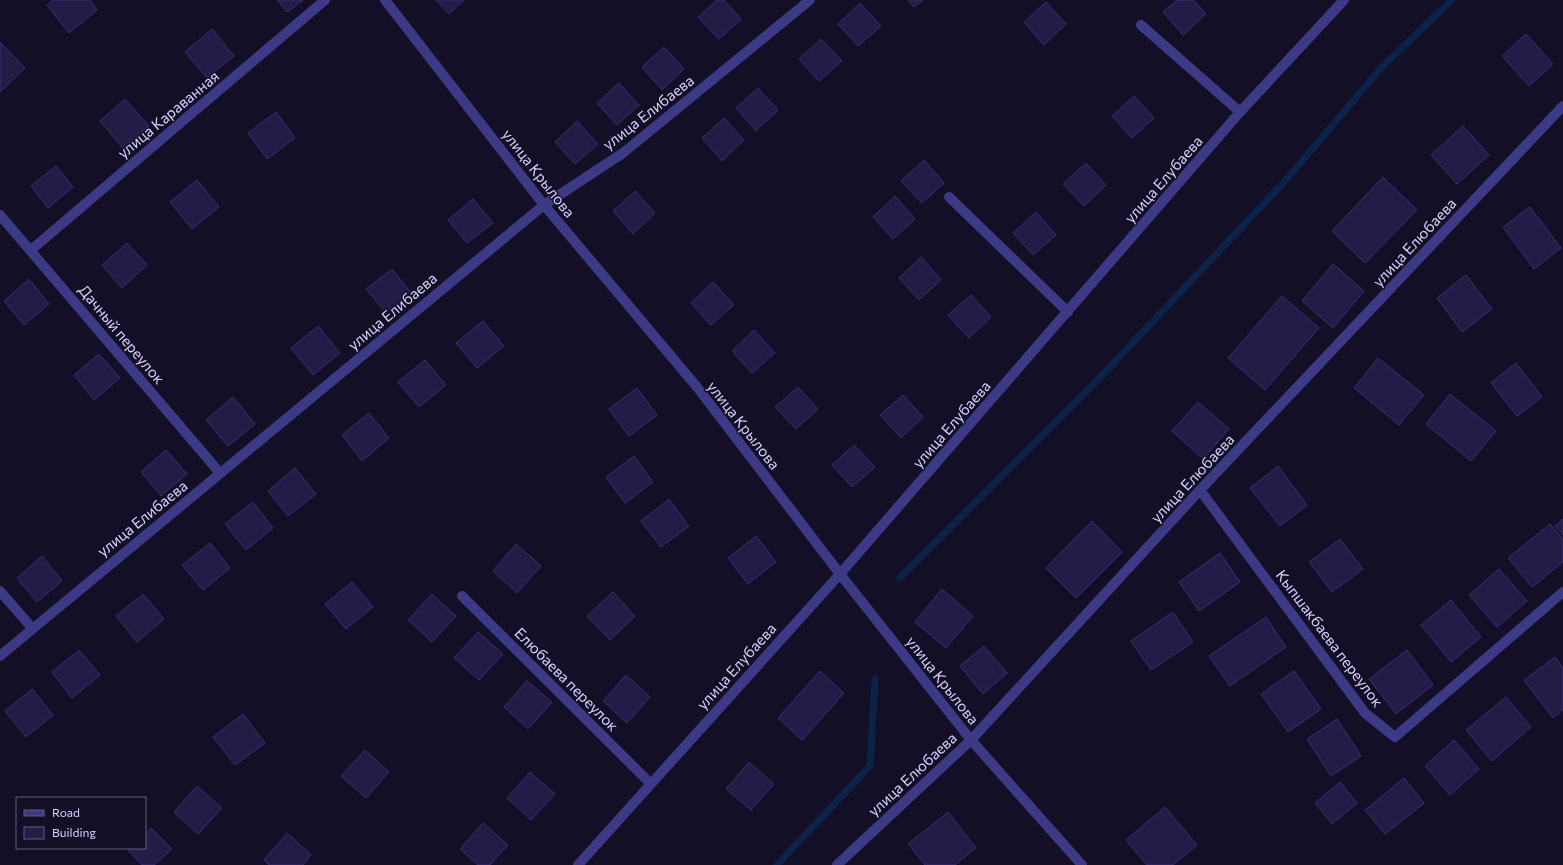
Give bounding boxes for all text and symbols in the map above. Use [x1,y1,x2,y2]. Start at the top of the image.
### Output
street label: улица Караванная [114,66,222,162]
street label: улица Елибаева [599,71,697,153]
street label: улица Крылова [499,125,579,221]
street label: улица Елубаева [1120,132,1206,226]
street label: улица Елюбаева [1368,194,1460,290]
street label: улица Елибаева [344,269,440,353]
street label: Дачный переулок [75,281,169,387]
street label: улица Крылова [704,377,784,473]
street label: улица Елубаева [908,377,994,471]
street label: улица Елюбаева [1146,430,1238,526]
street label: улица Елибаева [93,476,191,560]
street label: Кыпшакбаева переулок [1273,566,1387,710]
street label: улица Елубаева [693,619,779,713]
street label: Елюбаева переулок [511,623,623,735]
street label: улица Крылова [903,632,983,728]
street label: улица Елюбаева [864,728,960,820]
legend [16,797,146,849]
text: Road [52,805,80,819]
text: Building [52,825,96,839]

